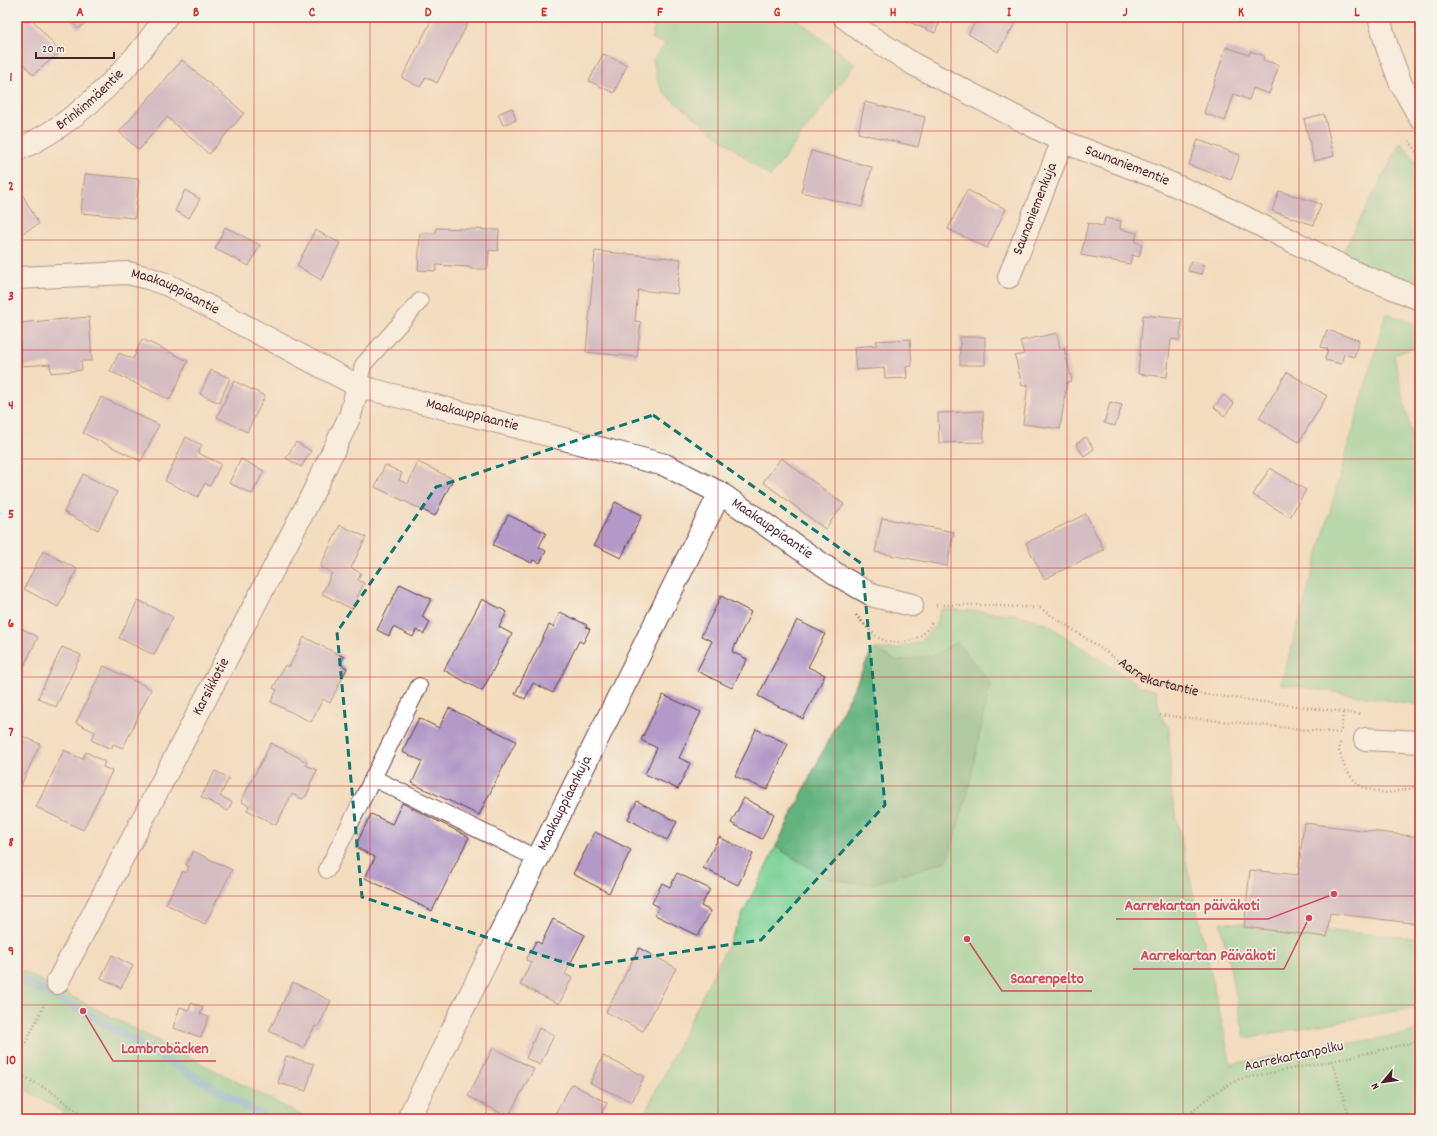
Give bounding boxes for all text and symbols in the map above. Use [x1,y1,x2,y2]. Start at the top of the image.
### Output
text: A [76,4,84,23]
text: B [193,4,199,23]
text: C [309,4,316,23]
text: D [425,4,432,23]
text: E [541,4,548,23]
text: F [657,4,663,23]
text: G [774,4,781,23]
text: H [890,4,897,23]
text: I [1007,4,1012,23]
text: J [1123,4,1128,23]
text: K [1238,4,1244,23]
text: L [1354,4,1360,23]
scale bar [36,34,114,60]
text: 20 m [42,41,65,58]
street label: Brinkinmäentie [52,64,130,137]
text: 1 [10,69,13,88]
street label: Saunaniementie [1082,140,1173,193]
street label: Saunaniemenkuja [1008,159,1064,259]
text: 2 [8,178,14,197]
street label: Maakauppiaantie [129,263,224,321]
text: 3 [8,288,14,307]
street label: Maakauppiaantie [423,393,521,438]
text: 4 [8,397,14,416]
street label: Maakauppiaantie [727,493,817,566]
text: 5 [8,506,14,525]
text: 6 [8,615,15,634]
street label: Aarrekartantie [1113,653,1201,704]
street label: Karsikkotie [187,654,236,720]
text: 7 [9,724,14,743]
street label: Maakauppiaankuja [532,751,599,855]
text: 8 [8,834,14,853]
callout: Aarrekartan päiväkoti [1116,891,1268,919]
text: Aarrekartan päiväkoti [1124,895,1260,918]
callout: Aarrekartan Päiväkoti [1133,941,1284,969]
text: 9 [8,943,14,962]
text: Aarrekartan Päiväkoti [1141,945,1276,968]
callout: Saarenpelto [1002,963,1092,991]
text: Saarenpelto [1010,968,1084,991]
callout: Lambrobäcken [113,1033,216,1061]
street label: Aarrekartanpolku [1242,1036,1346,1078]
text: Lambrobäcken [121,1038,209,1061]
text: 10 [6,1052,16,1071]
north arrow [1363,1062,1403,1102]
text: N [1367,1079,1384,1092]

